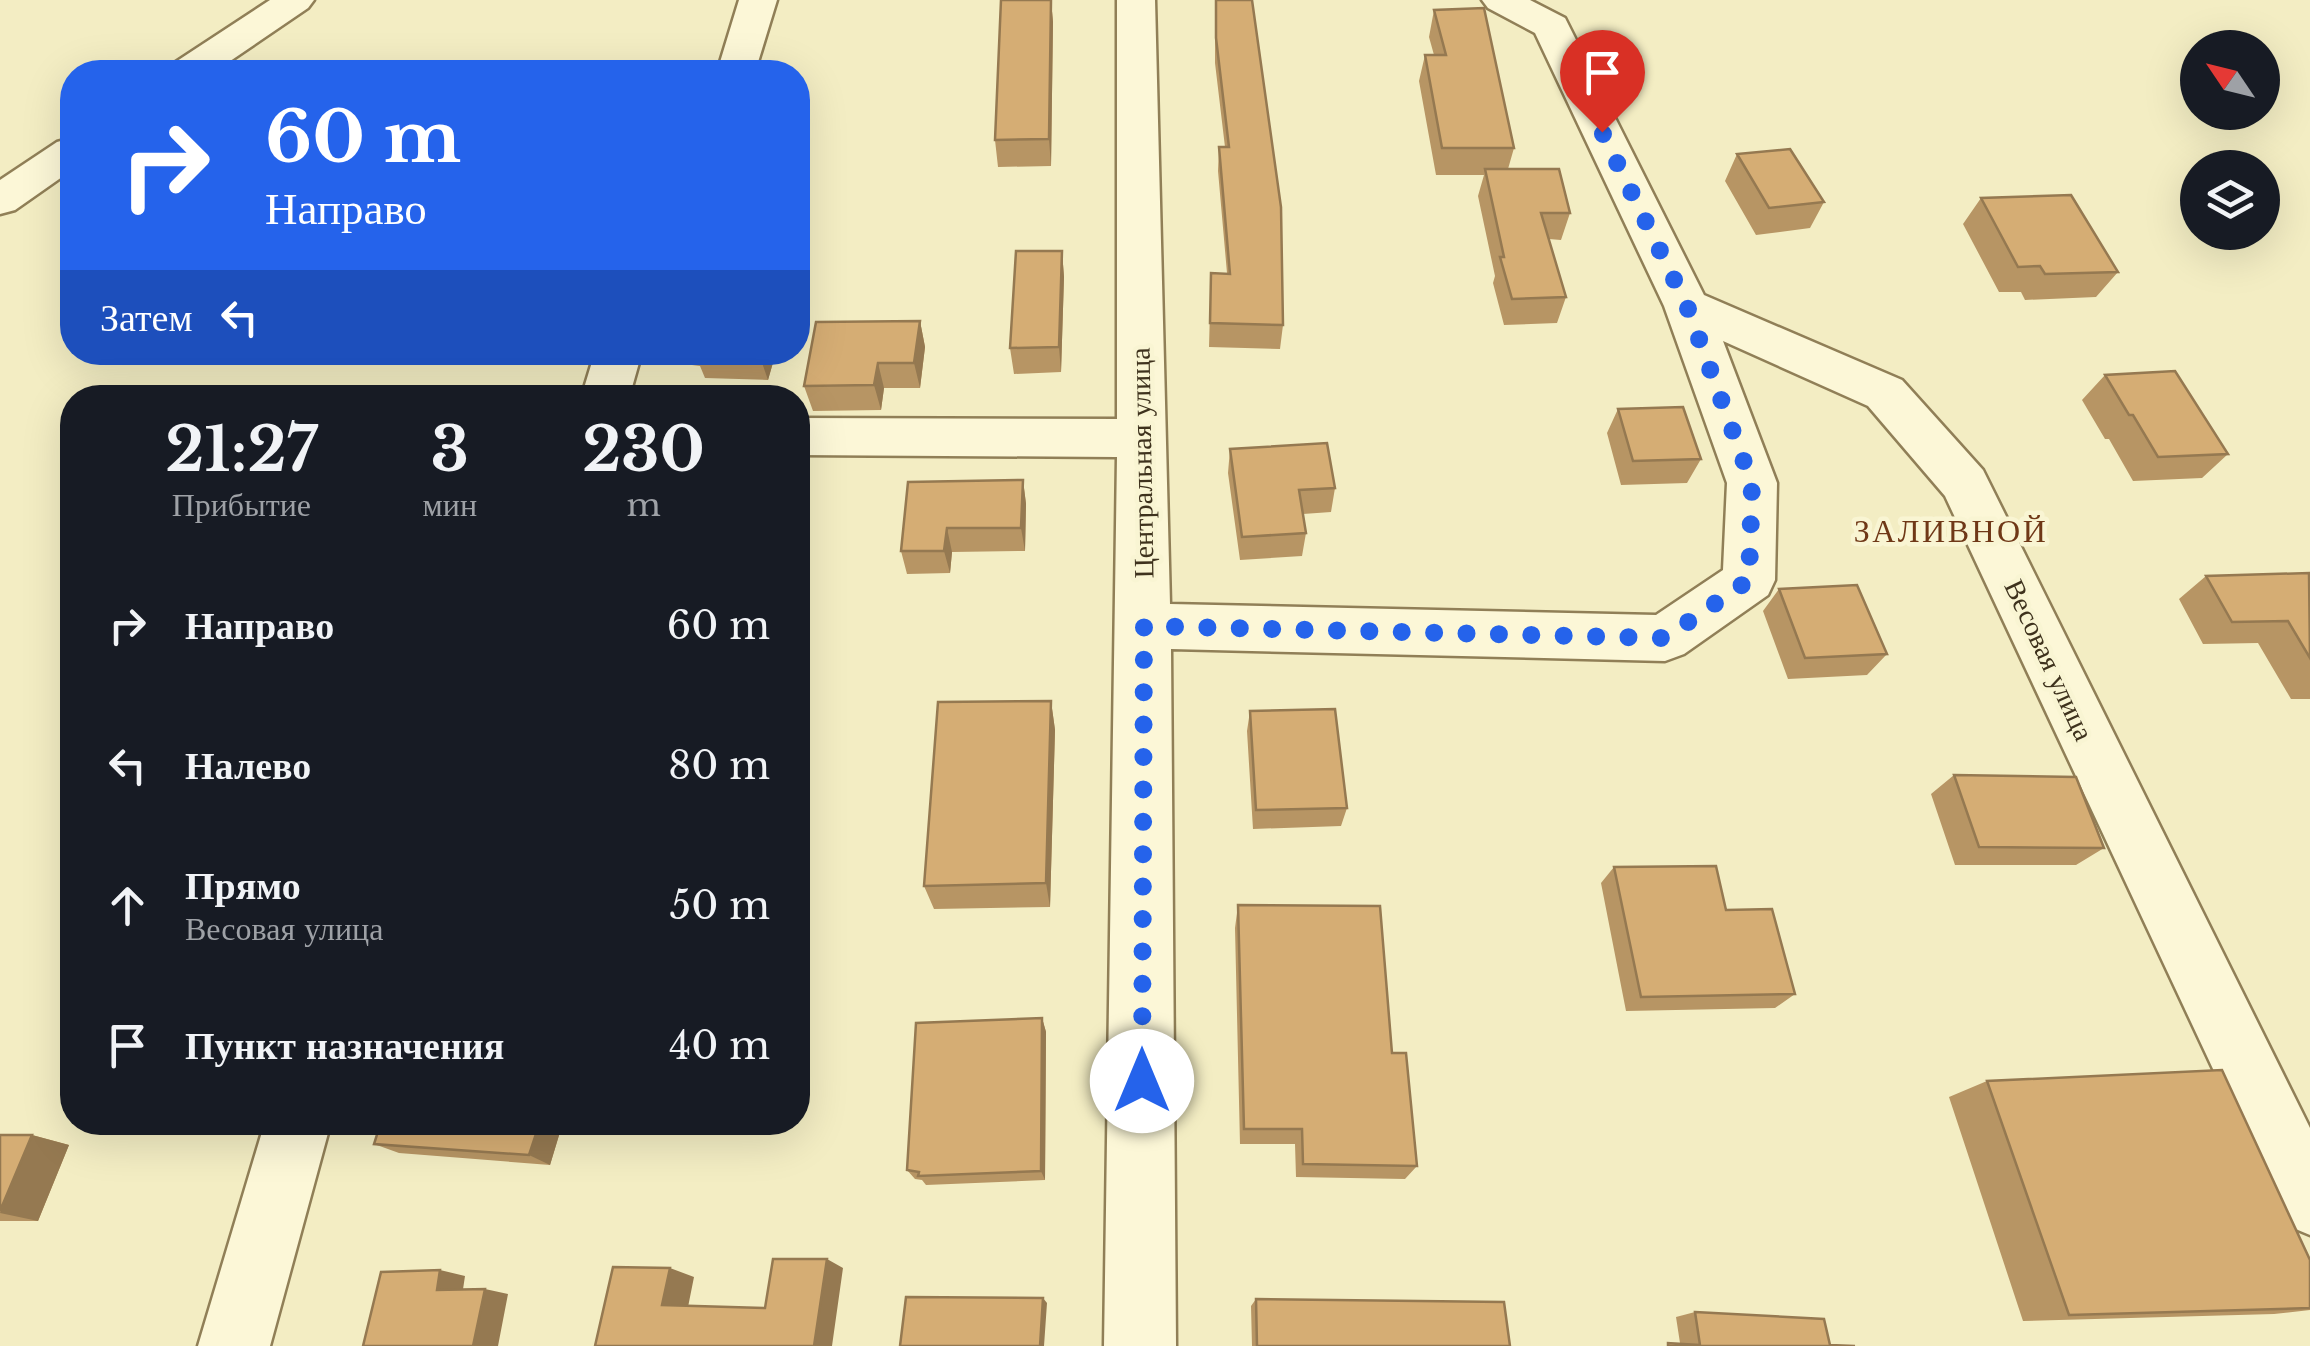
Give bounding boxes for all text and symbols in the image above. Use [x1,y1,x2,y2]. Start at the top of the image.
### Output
pin [1560,30,1645,133]
north arrow [2180,30,2280,130]
map controls [2180,30,2280,250]
icon: arrive [1575,45,1630,100]
text: 60 m [265,94,461,181]
icon: right [100,100,230,230]
button: layers [2180,150,2280,250]
text: Направо [265,180,427,236]
icon: left [212,290,267,345]
text: Затем [100,294,192,341]
street label: Центральная улица [1122,347,1162,579]
text: 21:27 [165,413,317,487]
text: 3 [431,413,469,487]
text: 230 [582,413,705,487]
text: Прибытие [172,485,311,525]
text: мин [423,485,477,525]
text: m [626,485,661,525]
district label: ЗАЛИВНОЙ [1854,511,2048,551]
street label: Весовая улица [1996,574,2102,747]
icon: right [100,598,155,653]
text: Направо [185,602,334,649]
text: 60 m [667,602,770,649]
icon: left [100,738,155,793]
text: Налево [185,742,311,789]
text: 80 m [668,742,770,789]
text: Прямо [185,862,301,909]
icon: ahead [100,878,155,933]
text: 50 m [670,882,770,929]
text: Весовая улица [185,909,383,949]
icon: arrive [100,1018,155,1073]
text: Пункт назначения [185,1022,504,1069]
text: 40 m [669,1022,770,1069]
position arrow [1090,1029,1194,1133]

